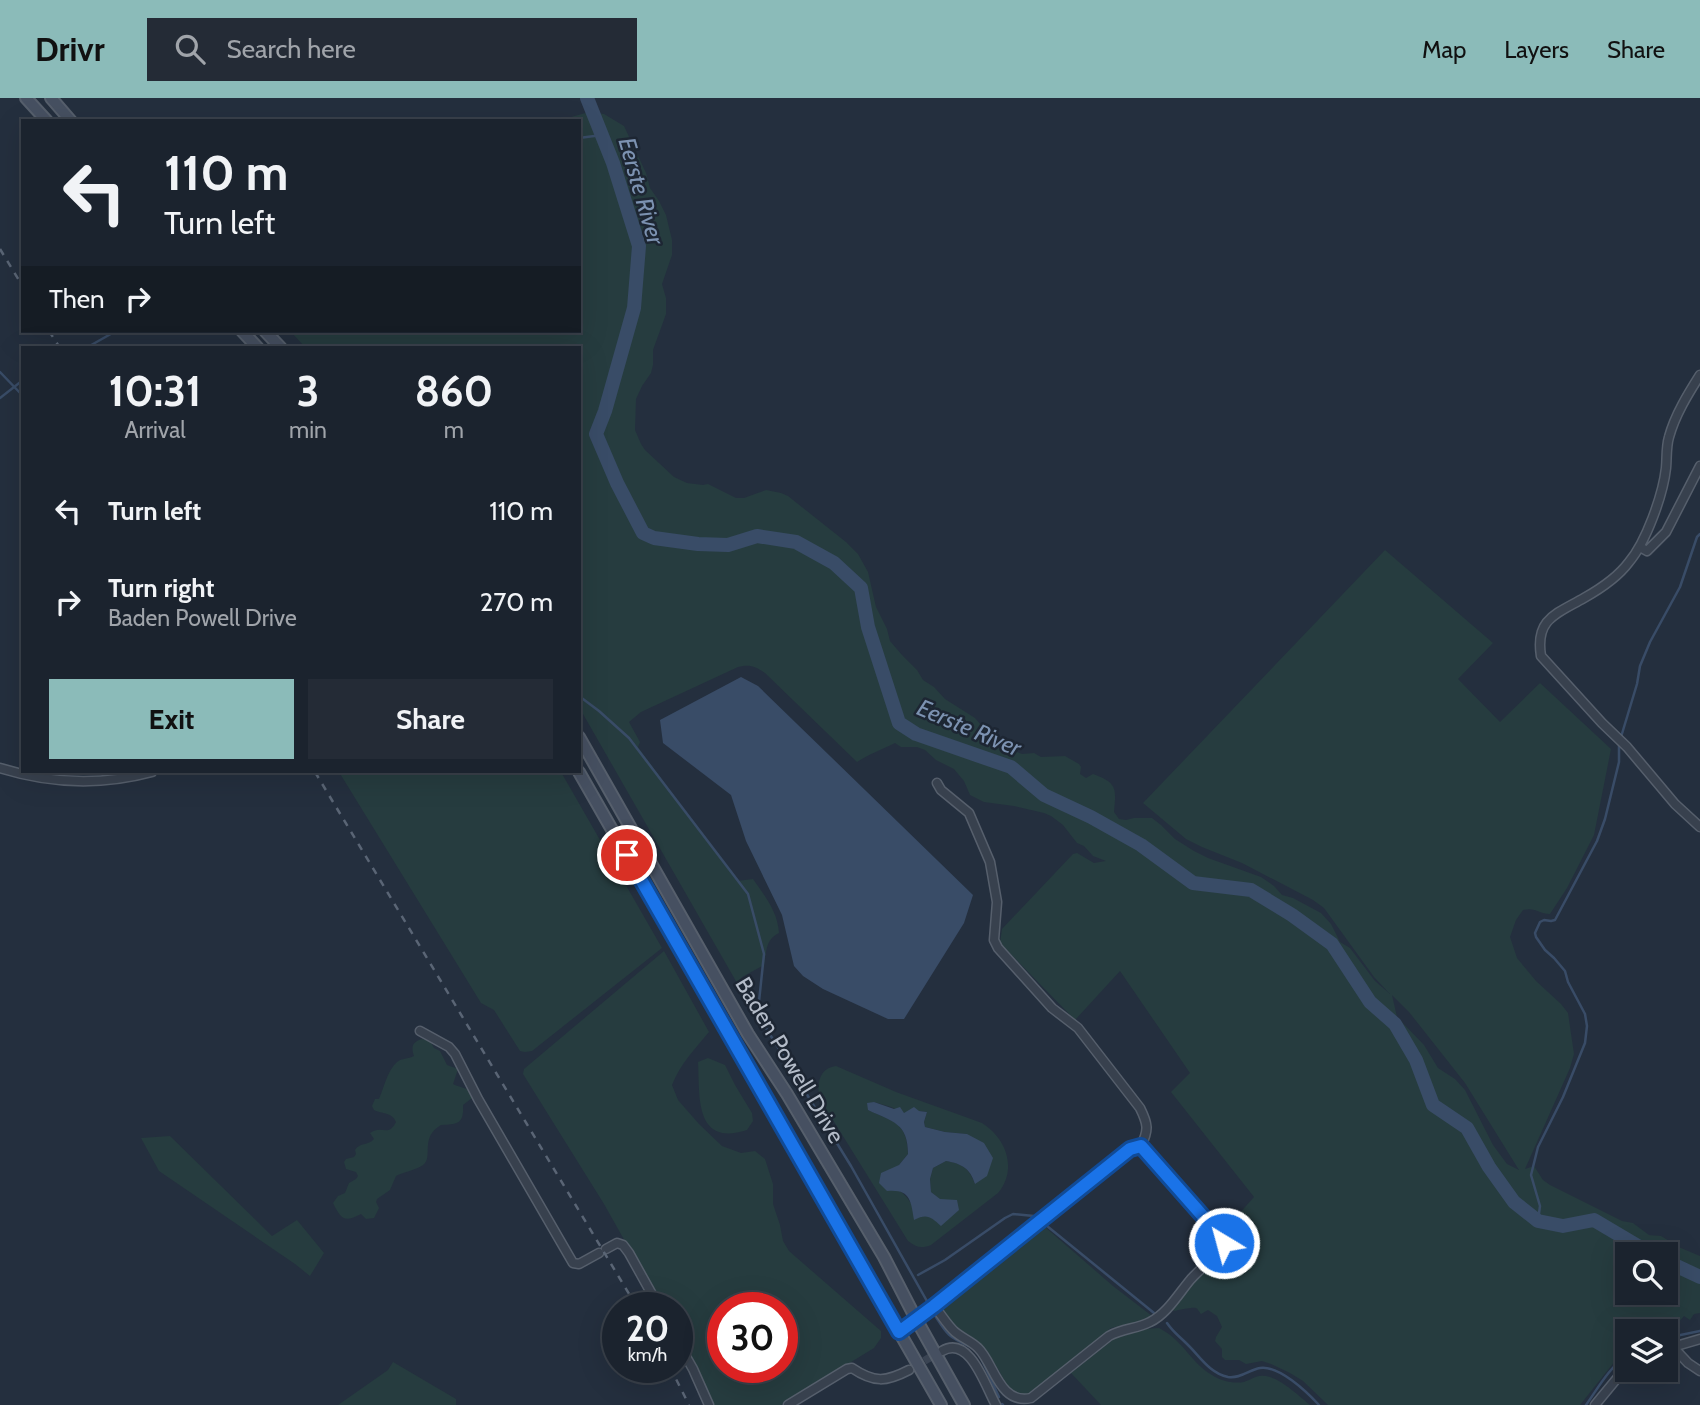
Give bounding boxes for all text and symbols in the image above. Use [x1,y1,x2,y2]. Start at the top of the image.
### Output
search box [147,18,637,81]
text: Drivr [35,29,105,69]
icon: search [171,30,209,68]
text: Search here [227,33,356,65]
text: Map [1422,35,1466,64]
text: Layers [1504,35,1569,64]
text: Share [1607,35,1665,64]
water label: Eerste River [612,134,671,249]
text: 110 m [164,143,288,202]
icon: left [49,147,140,238]
text: Turn left [164,203,275,242]
icon: right [119,280,157,318]
text: Then [49,283,105,315]
text: 10:31 [109,365,201,417]
text: 3 [297,365,319,417]
text: 860 [415,365,493,417]
text: Arrival [124,416,186,444]
text: min [289,416,327,444]
text: m [444,416,464,444]
icon: left [49,492,87,530]
text: Turn left [108,495,201,527]
text: 110 m [489,495,553,527]
text: Turn right [108,572,214,604]
icon: right [49,583,87,621]
text: 270 m [480,586,553,618]
text: Baden Powell Drive [108,604,297,632]
button: Exit [49,679,294,759]
button: Share [308,679,553,759]
water label: Eerste River [913,693,1027,763]
pin [597,825,657,885]
icon: arrive [608,836,646,874]
street label: Baden Powell Drive [729,972,851,1148]
position arrow [1187,1206,1261,1280]
map controls [1615,1242,1678,1382]
button: search [1615,1242,1678,1305]
speed limit sign: 30 [707,1292,798,1383]
text: 20 [626,1307,669,1350]
button: layers [1615,1319,1678,1382]
text: km/h [628,1344,667,1366]

